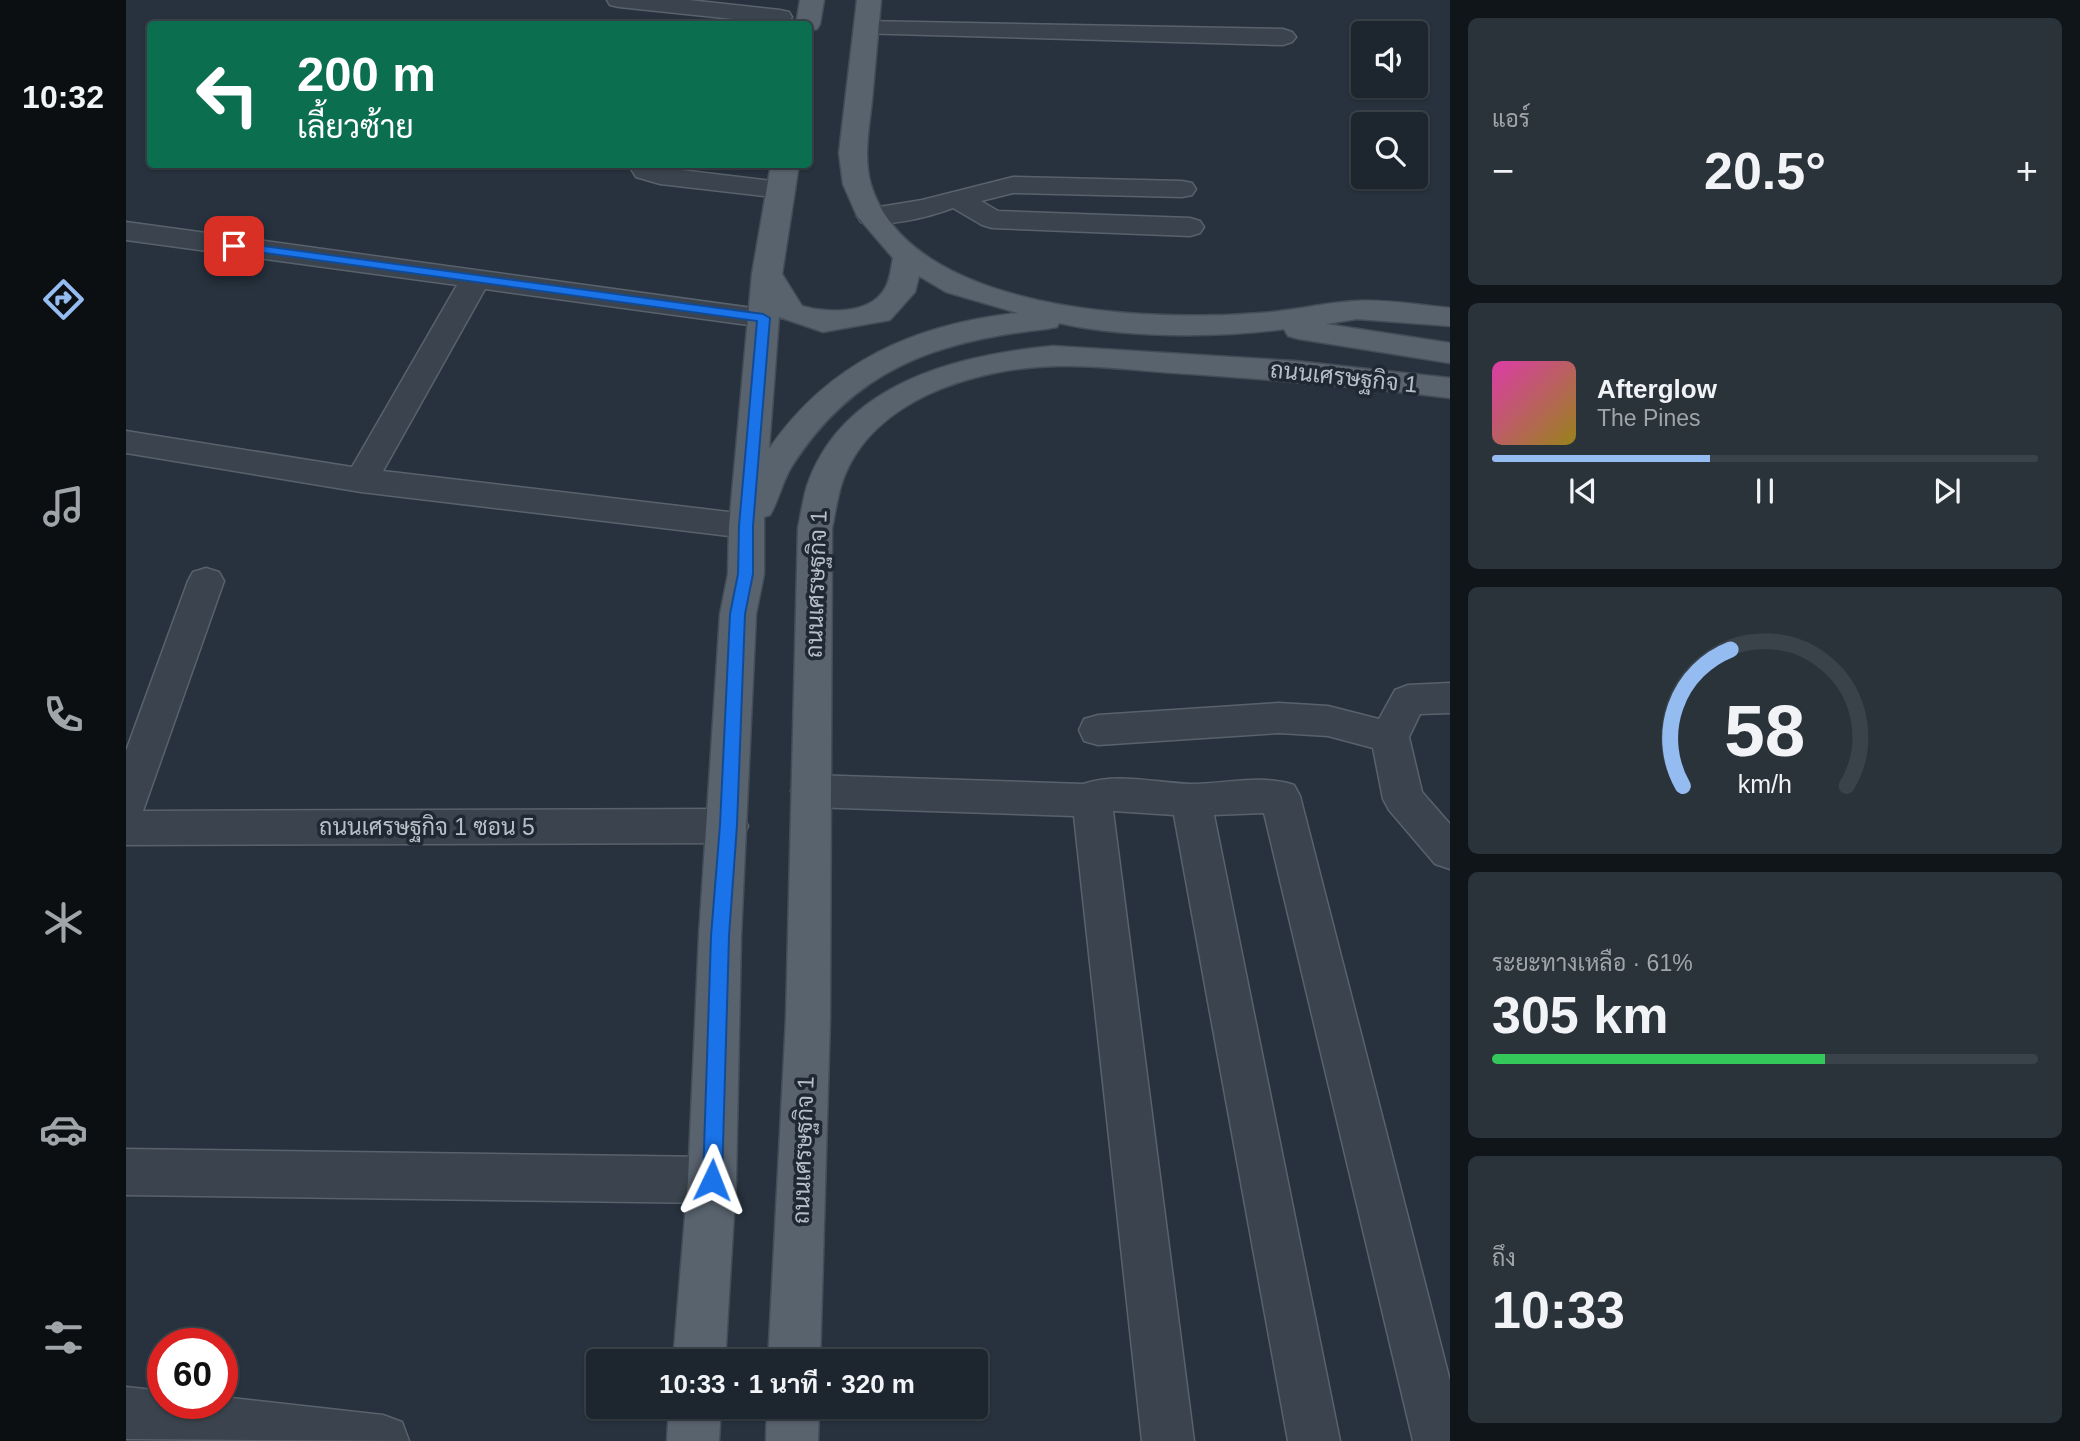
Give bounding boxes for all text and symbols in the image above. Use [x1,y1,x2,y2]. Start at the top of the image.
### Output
map controls [1351,21,1428,189]
button: sound [1351,21,1428,98]
text: 200 m [297,47,436,101]
icon: left [182,49,273,140]
text: 10:32 [22,79,104,115]
text: แอร์ [1492,106,1530,132]
text: เลี้ยวซ้าย [297,109,414,145]
button: search [1351,112,1428,189]
text: 20.5° [1704,142,1826,200]
text: − [1492,150,1514,192]
text: + [2016,150,2038,192]
pin [204,216,264,276]
icon: arrive [215,227,253,265]
icon: directions [39,275,88,324]
street label: ถนนเศรษฐกิจ 1 [1269,355,1419,401]
text: Afterglow [1597,374,1717,404]
text: The Pines [1597,405,1701,431]
icon: previous [1564,472,1602,510]
icon: pause [1746,472,1784,510]
icon: next [1928,472,1966,510]
icon: music [39,482,88,531]
street label: ถนนเศรษฐกิจ 1 [799,510,835,658]
icon: phone [39,690,88,739]
text: 58 [1725,691,1805,772]
text: km/h [1738,770,1792,798]
street label: ถนนเศรษฐกิจ 1 ซอน 5 [319,813,535,843]
icon: climate [39,898,88,947]
text: ระยะทางเหลือ · 61% [1492,950,1693,976]
text: 305 km [1492,986,1668,1044]
street label: ถนนเศรษฐกิจ 1 [786,1076,822,1224]
icon: car [39,1105,88,1154]
position arrow [675,1143,749,1217]
text: ถึง [1492,1245,1516,1271]
text: 10:33 [1492,1281,1625,1339]
icon: filters [39,1313,88,1362]
speed limit sign: 60 [147,1328,238,1419]
text: 10:33 · 1 นาที · 320 m [659,1369,915,1399]

